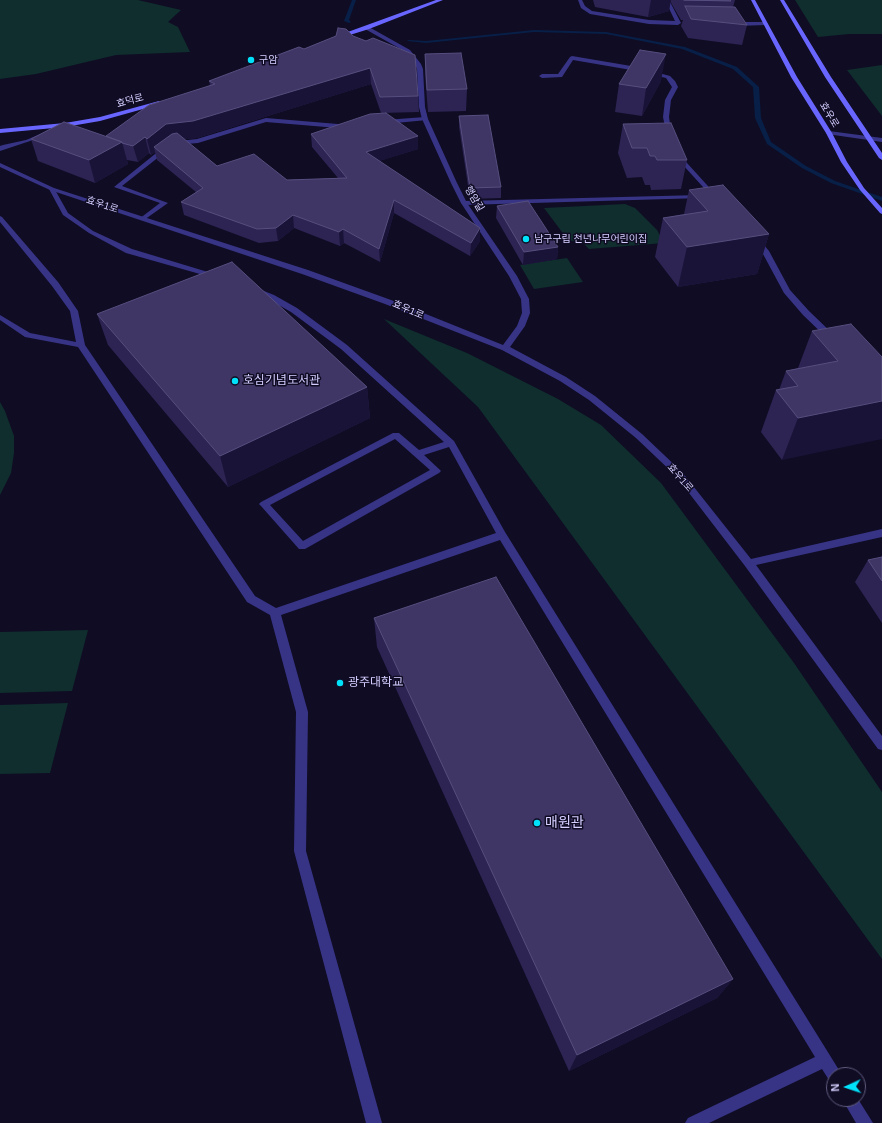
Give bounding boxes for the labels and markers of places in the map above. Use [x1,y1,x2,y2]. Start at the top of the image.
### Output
place label: 구암 [259,54,277,66]
marker: 구암 [246,55,256,65]
place label: 남구구립 천년나무어린이집 [534,233,647,245]
marker: 남구구립 천년나무어린이집 [521,234,531,244]
place label: 호심기념도서관 [243,374,320,388]
marker: 호심기념도서관 [230,376,240,386]
place label: 광주대학교 [348,676,403,690]
marker: 광주대학교 [335,678,345,688]
place label: 매원관 [545,815,584,831]
marker: 매원관 [532,818,542,828]

